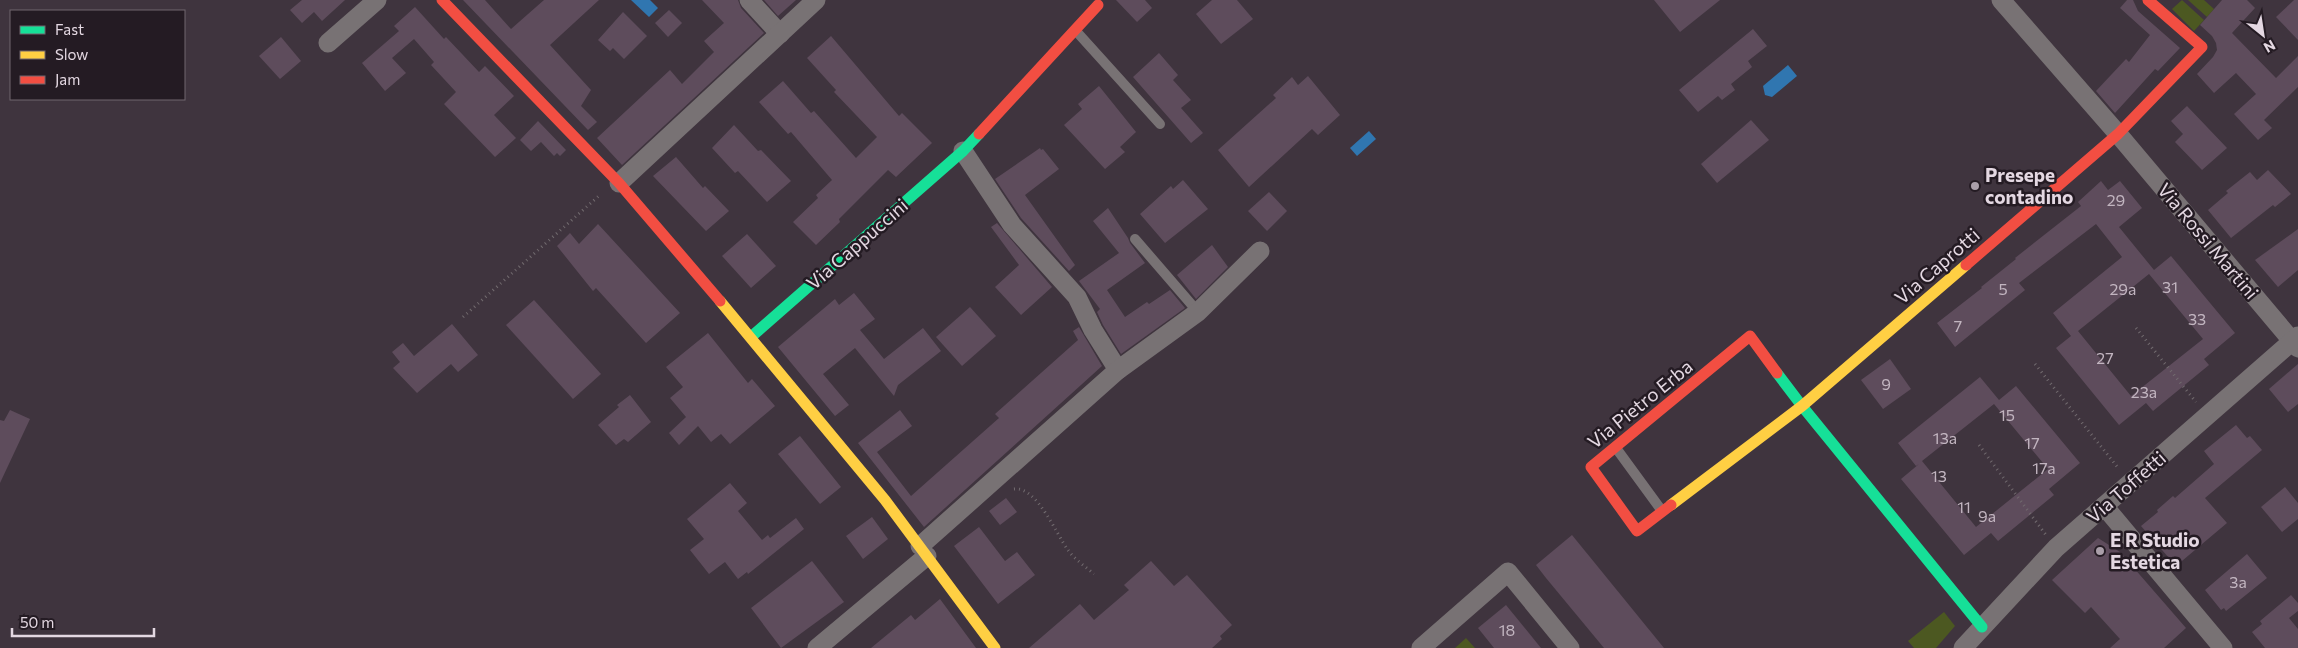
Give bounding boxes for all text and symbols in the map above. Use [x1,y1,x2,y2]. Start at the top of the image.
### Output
legend [10,10,185,100]
north arrow [2238,10,2288,60]
text: Fast [55,20,84,38]
text: N [2261,37,2279,57]
text: Slow [55,45,88,63]
text: Jam [55,70,80,88]
place label: Presepe contadino [1985,163,2073,208]
street label: Via Rossi Martini [2153,178,2264,303]
marker: Presepe contadino [1969,180,1981,192]
house number: 29 [2107,190,2125,209]
street label: Via Cappuccini [801,193,912,294]
street label: Via Caprotti [1890,223,1984,309]
house number: 31 [2162,277,2178,296]
house number: 5 [1998,279,2008,298]
house number: 29a [2110,279,2136,298]
house number: 33 [2188,309,2206,328]
house number: 7 [1954,316,1962,335]
house number: 27 [2096,348,2114,367]
street label: Via Pietro Erba [1583,354,1697,453]
house number: 9 [1881,374,1891,393]
house number: 23a [2131,382,2157,401]
house number: 15 [1999,405,2015,424]
house number: 13a [1933,428,1957,447]
house number: 17 [2024,433,2040,452]
street label: Via Toffetti [2081,446,2170,527]
house number: 17a [2032,458,2056,477]
house number: 13 [1931,466,1947,485]
house number: 11 [1957,497,1971,516]
house number: 9a [1978,506,1996,525]
place label: E R Studio Estetica [2110,528,2200,573]
marker: E R Studio Estetica [2094,545,2106,557]
house number: 3a [2229,572,2247,591]
scale bar [12,606,155,638]
text: 50 m [20,613,54,631]
house number: 18 [1499,620,1515,639]

